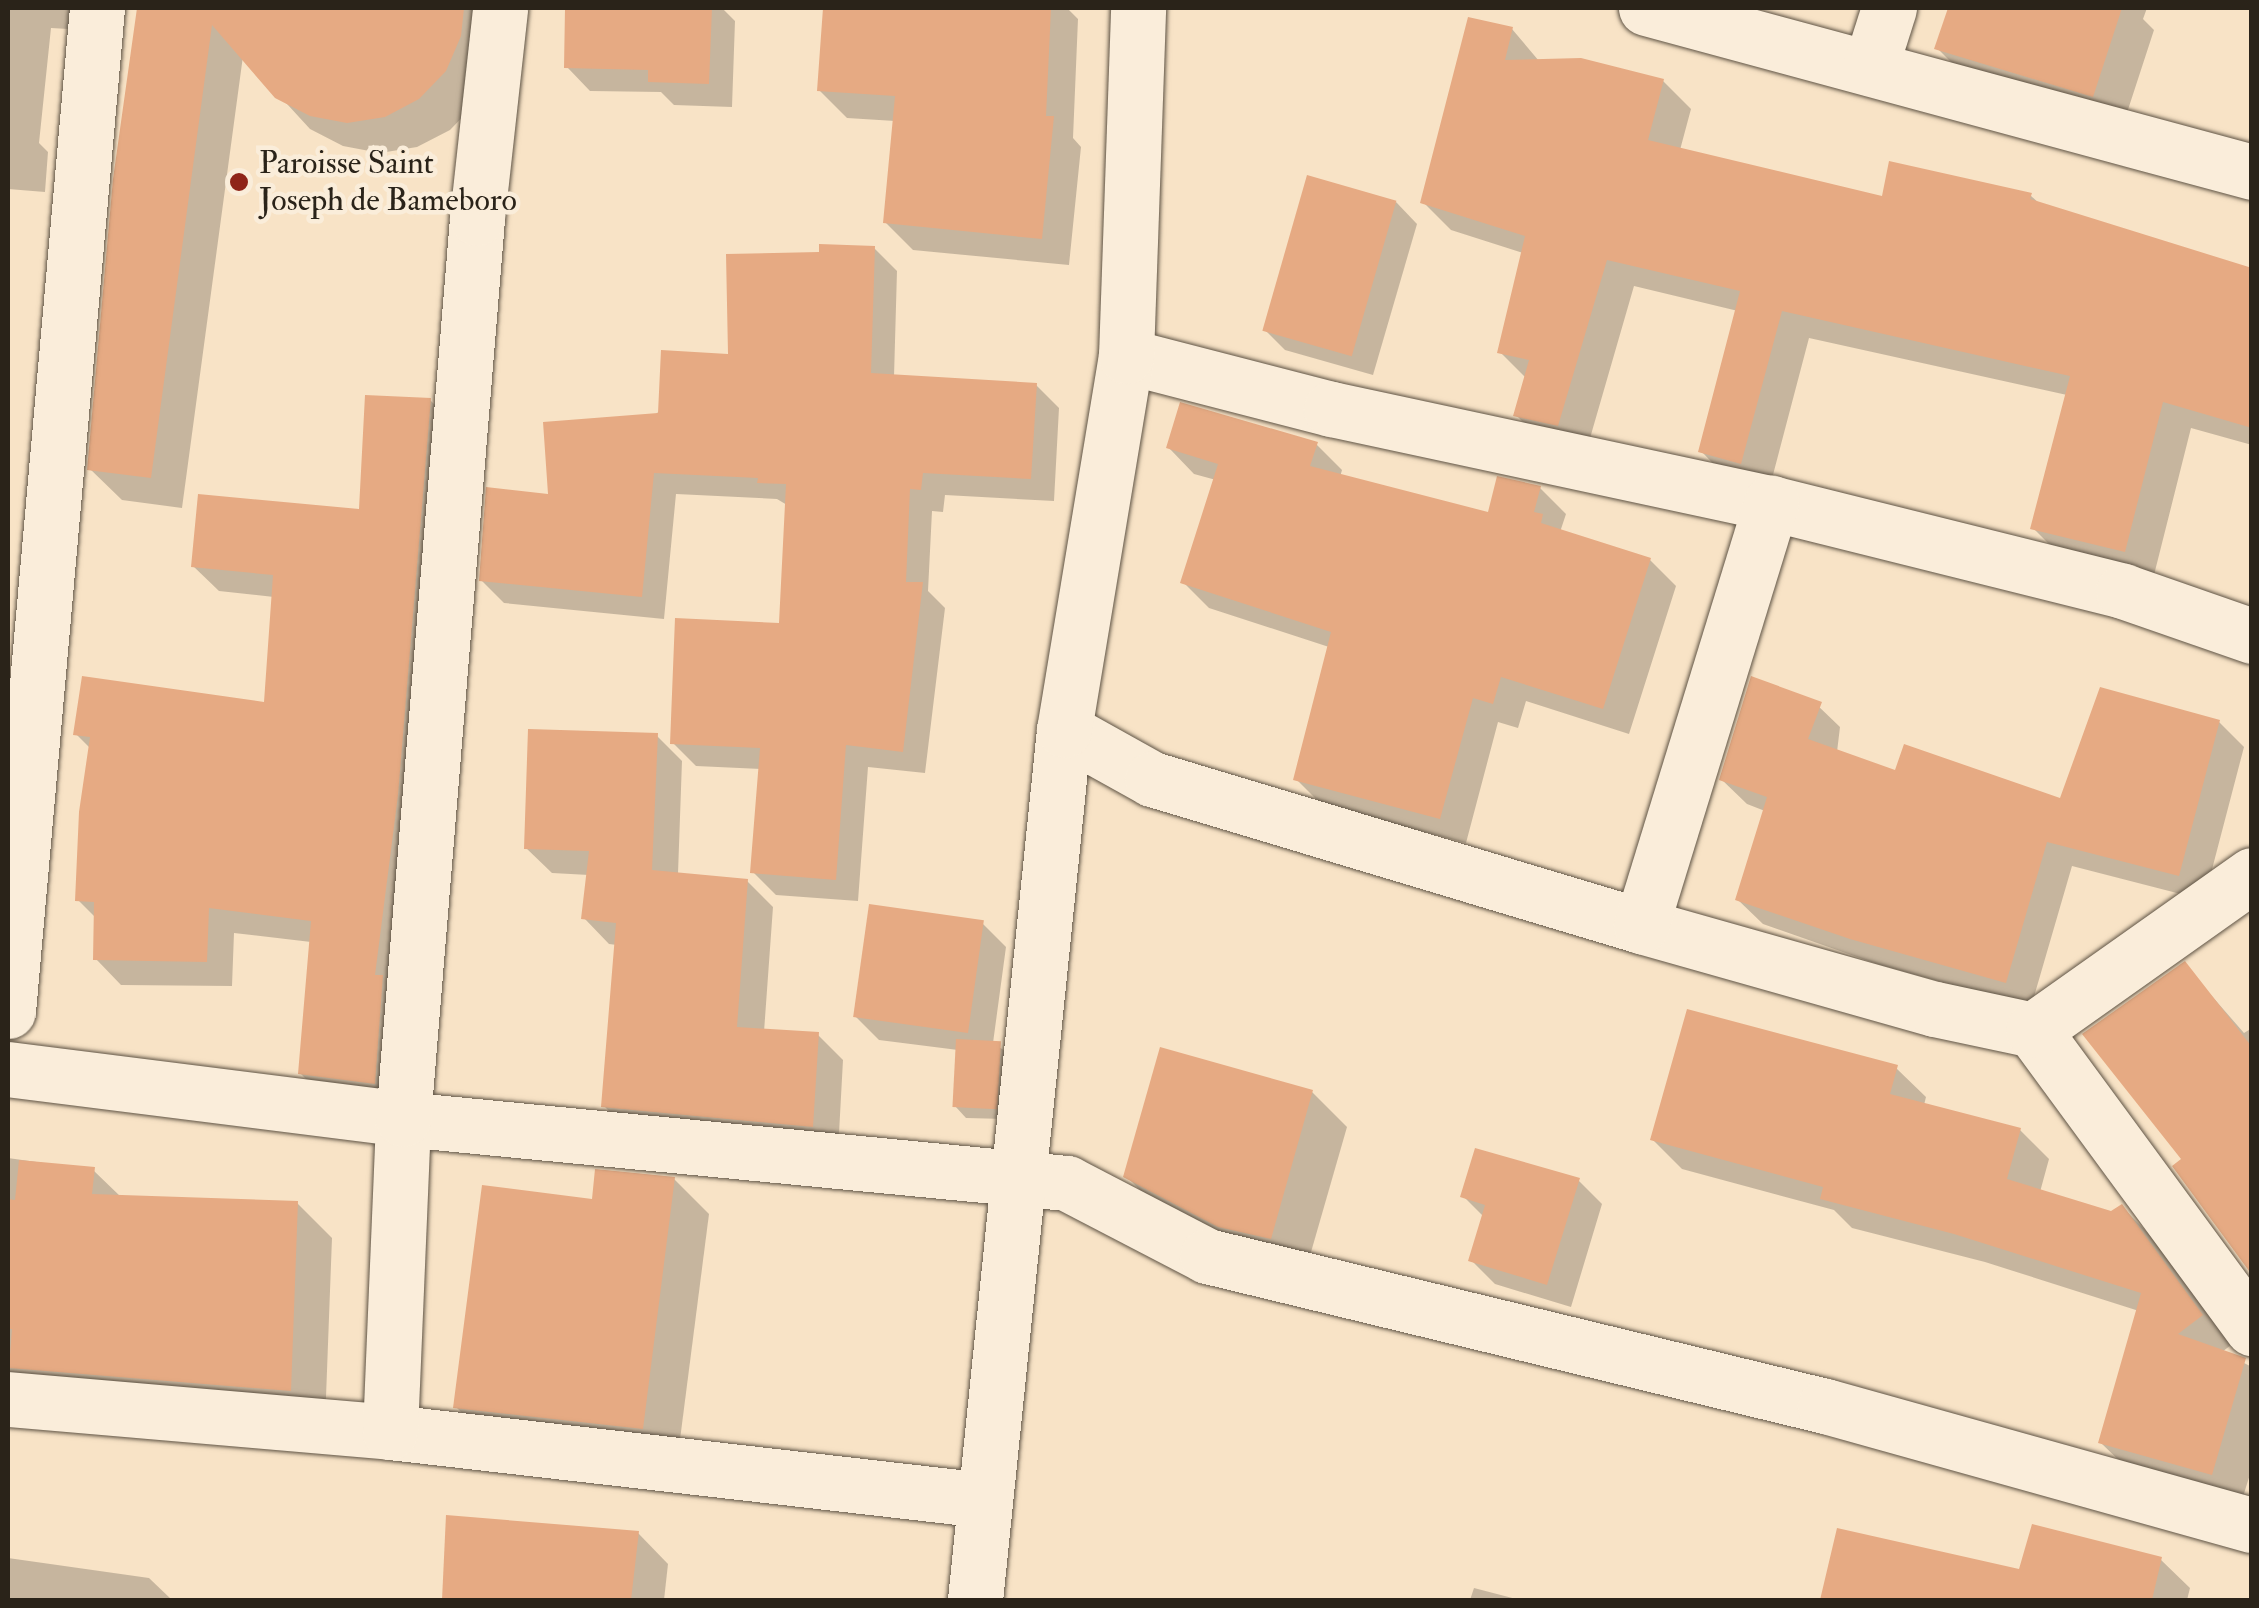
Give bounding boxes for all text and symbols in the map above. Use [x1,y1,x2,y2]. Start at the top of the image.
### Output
place label: Paroisse Saint Joseph de Bameboro [259,145,517,220]
marker: Paroisse Saint Joseph de Bameboro [228,171,250,193]

